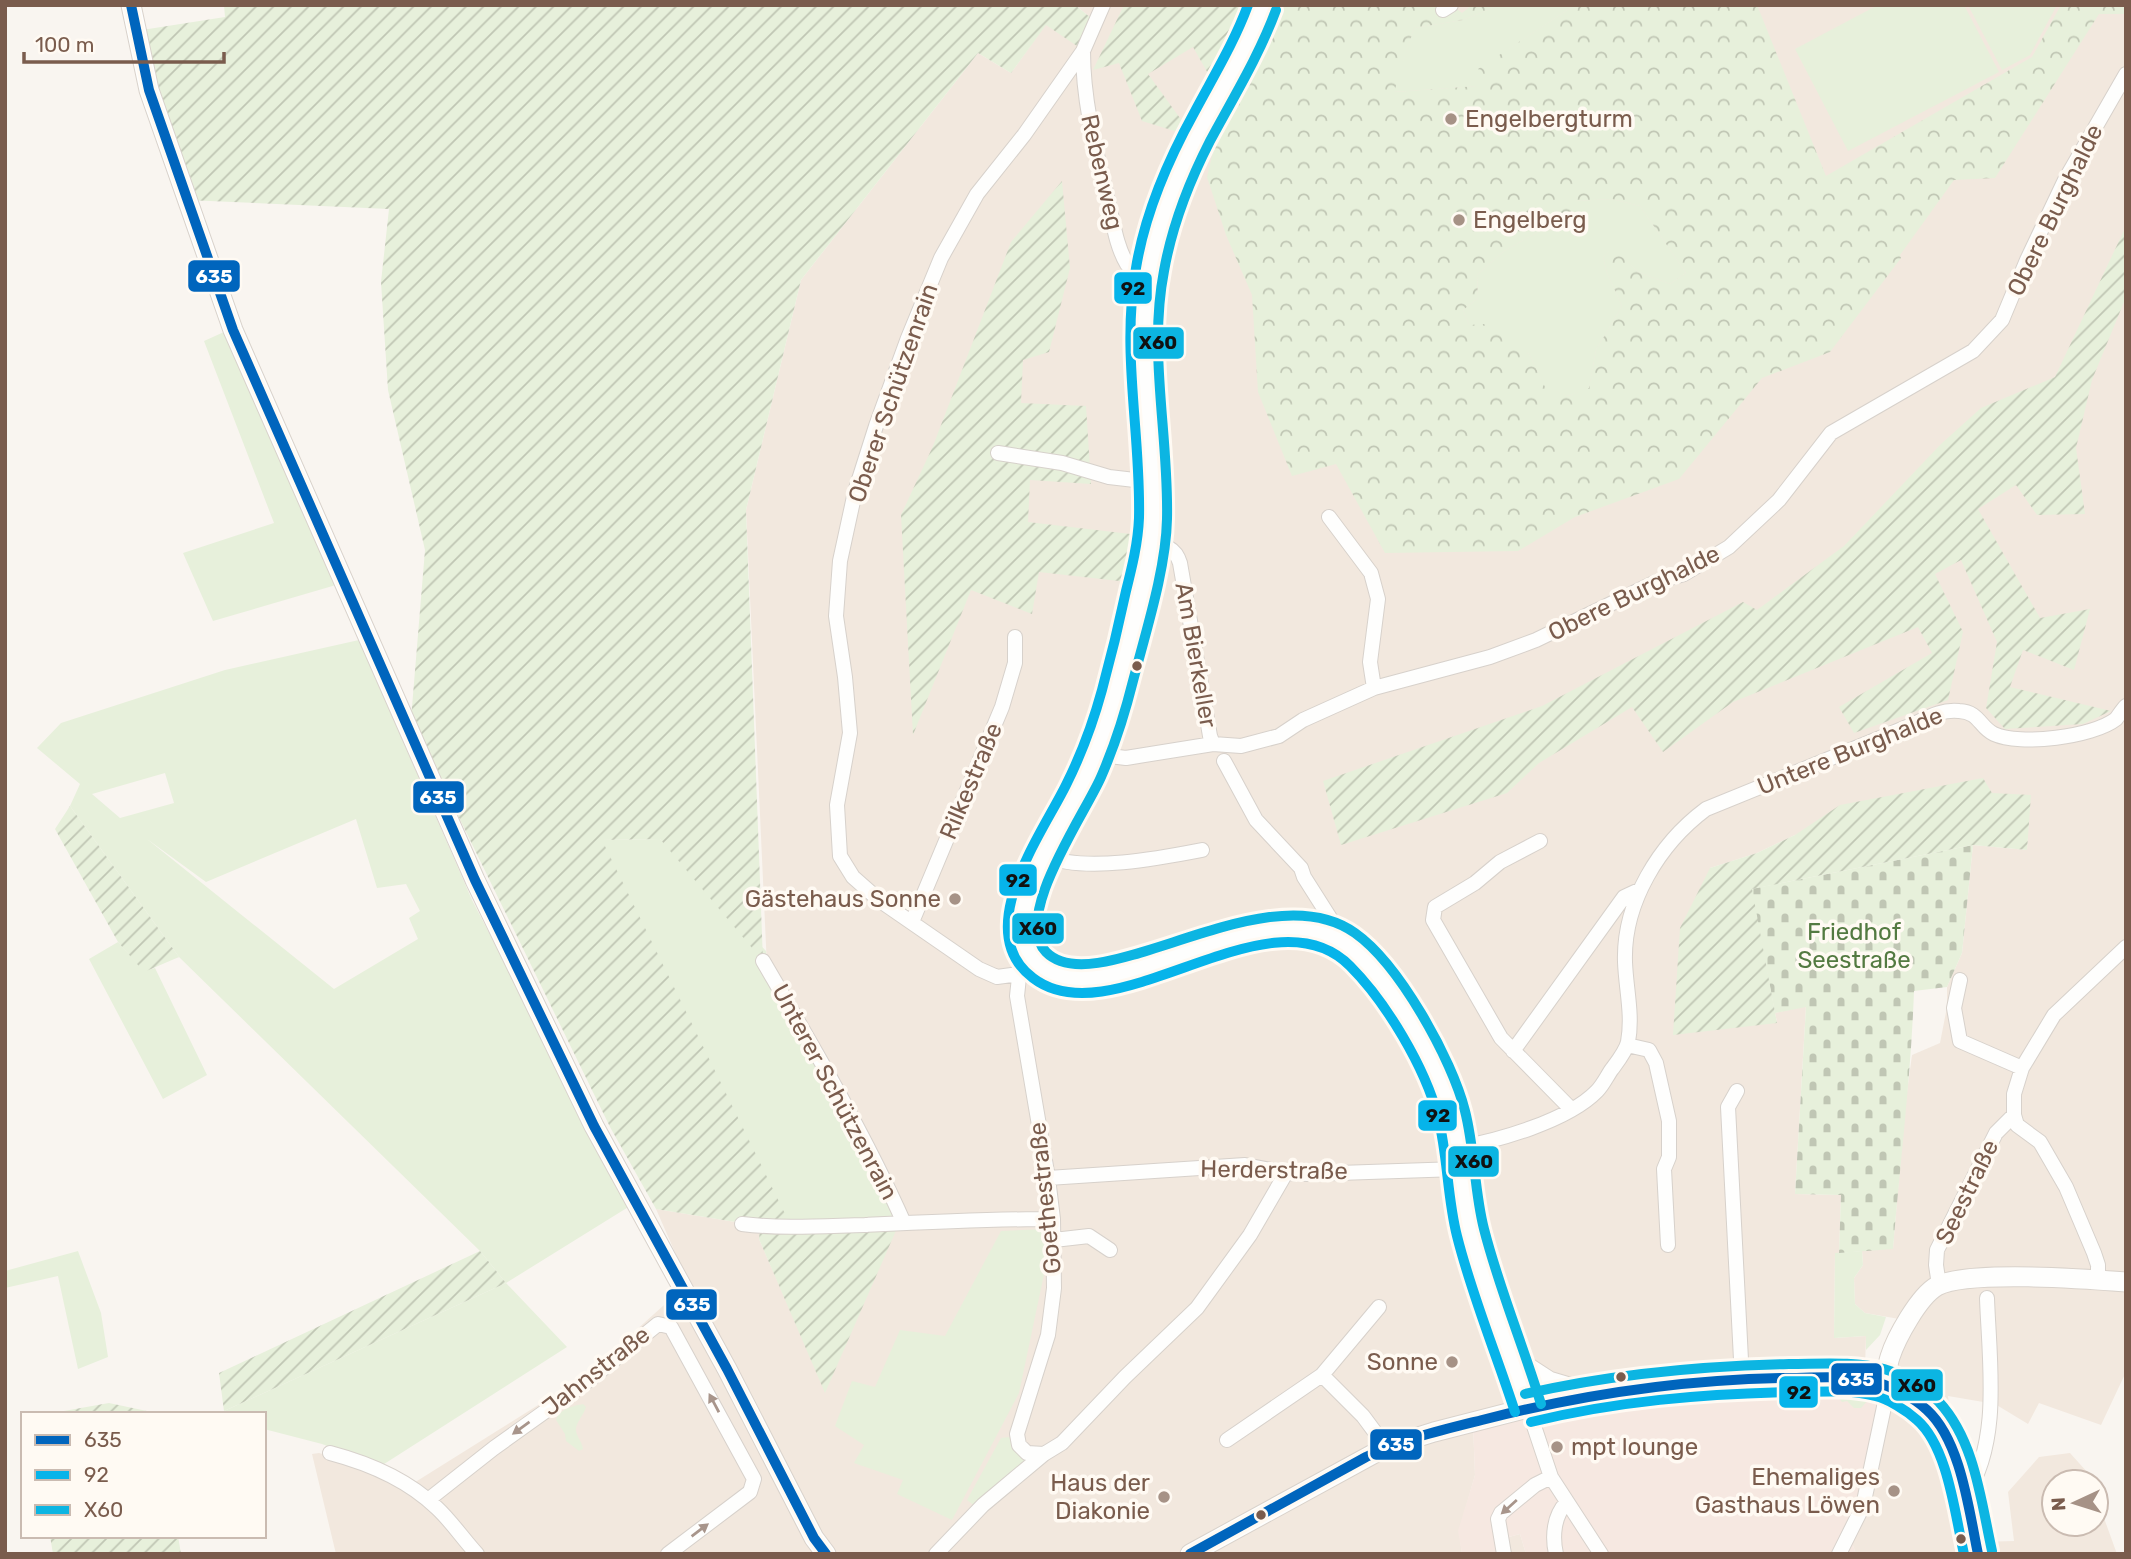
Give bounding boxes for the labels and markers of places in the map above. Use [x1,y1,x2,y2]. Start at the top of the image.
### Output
place label: Engelbergturm [1465,105,1633,133]
marker: Engelbergturm [1443,111,1459,127]
place label: Engelberg [1473,206,1587,234]
marker: Engelberg [1451,212,1467,228]
unlabelled marker [1130,659,1144,673]
place label: Gästehaus Sonne [745,885,941,913]
marker: Gästehaus Sonne [947,891,963,907]
place label: Sonne [1367,1348,1438,1376]
marker: Sonne [1444,1354,1460,1370]
unlabelled marker [1614,1370,1628,1384]
place label: mpt lounge [1571,1433,1698,1461]
marker: mpt lounge [1549,1439,1565,1455]
place label: Ehemaliges Gasthaus Löwen [1695,1463,1880,1519]
place label: Haus der Diakonie [1050,1469,1150,1525]
marker: Ehemaliges Gasthaus Löwen [1886,1483,1902,1499]
marker: Haus der Diakonie [1156,1489,1172,1505]
unlabelled marker [1254,1508,1268,1522]
unlabelled marker [1954,1532,1968,1546]

